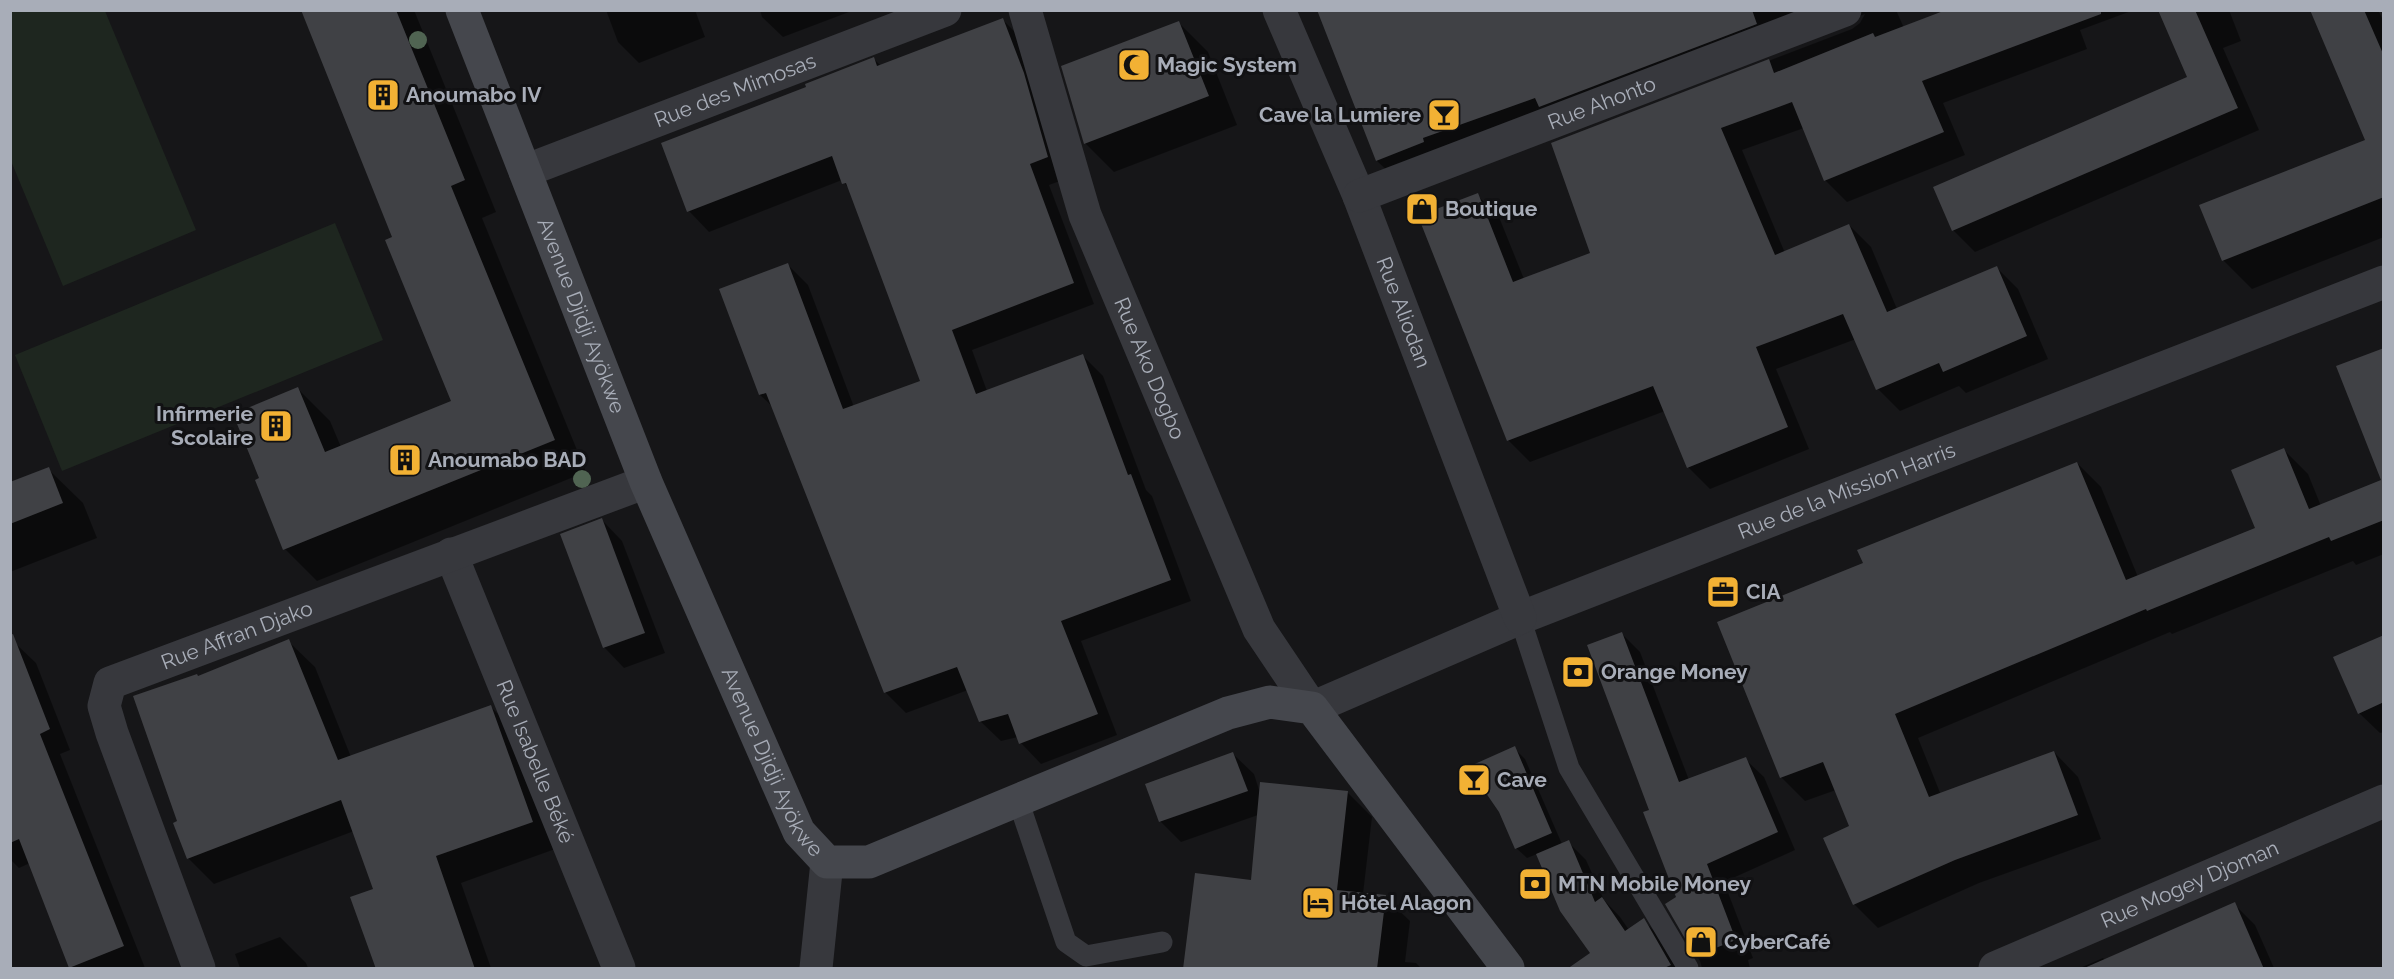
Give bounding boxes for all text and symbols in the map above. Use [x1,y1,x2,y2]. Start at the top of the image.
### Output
mosque icon: Magic System [1116,47,1152,83]
street label: Rue des Mimosas [651,48,819,132]
place label: Magic System [1157,52,1297,77]
street label: Rue Ahonto [1544,71,1659,135]
building icon: Anoumabo IV [365,77,401,113]
place label: Anoumabo IV [406,82,542,107]
bar icon: Cave la Lumiere [1426,97,1462,133]
place label: Cave la Lumiere [1259,102,1421,127]
shop icon: Boutique [1404,191,1440,227]
place label: Boutique [1445,196,1538,221]
street label: Avenue Djidji Ayökwe [532,214,631,417]
street label: Rue Aliodan [1371,253,1436,371]
street label: Rue Ako Dogbo [1109,293,1191,443]
place label: Infirmerie Scolaire [156,401,253,450]
building icon: Infirmerie Scolaire [258,408,294,444]
street label: Rue de la Mission Harris [1734,437,1959,544]
building icon: Anoumabo BAD [387,442,423,478]
place label: Anoumabo BAD [428,447,586,472]
office icon: CIA [1705,574,1741,610]
place label: CIA [1746,579,1781,604]
street label: Rue Affran Djako [157,595,316,675]
bank icon: Orange Money [1560,654,1596,690]
place label: Orange Money [1601,659,1748,684]
street label: Avenue Djidji Ayökwe [717,663,828,862]
street label: Rue Isabelle Béké [491,676,580,847]
bar icon: Cave [1456,762,1492,798]
place label: Cave [1497,767,1547,792]
street label: Rue Mogey Djoman [2097,835,2282,933]
bank icon: MTN Mobile Money [1517,866,1553,902]
place label: MTN Mobile Money [1558,871,1751,896]
hotel icon: Hôtel Alagon [1300,885,1336,921]
place label: Hôtel Alagon [1341,890,1472,915]
shop icon: CyberCafé [1683,924,1719,960]
place label: CyberCafé [1724,929,1831,954]

